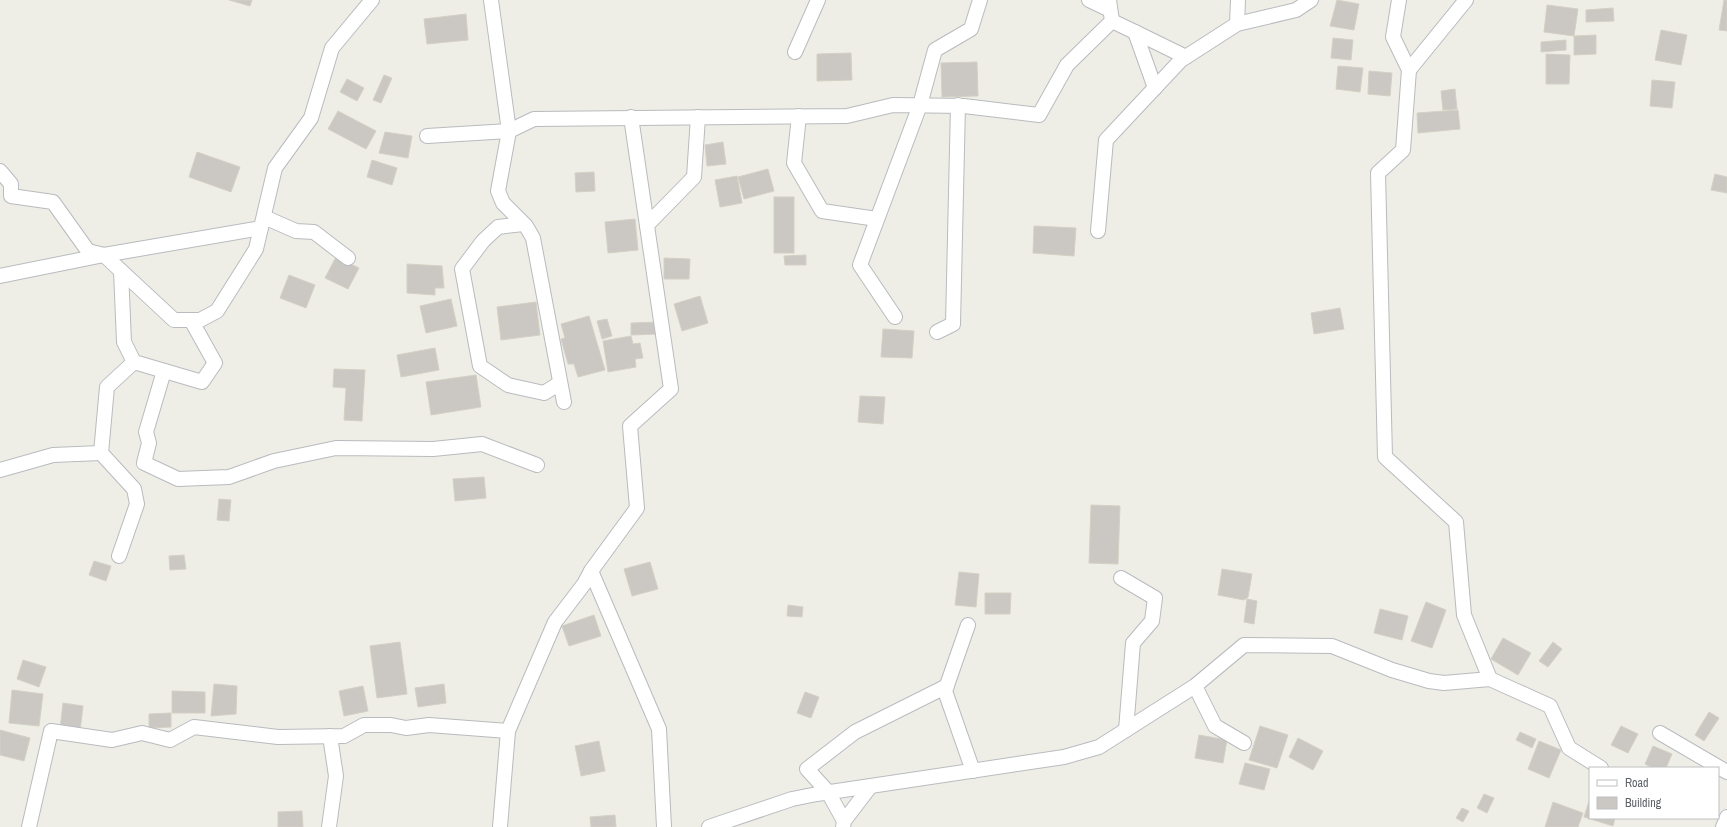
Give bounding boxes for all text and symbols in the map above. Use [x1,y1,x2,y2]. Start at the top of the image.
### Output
legend [1589,767,1719,819]
text: Road [1625,775,1649,791]
text: Building [1625,795,1662,811]

